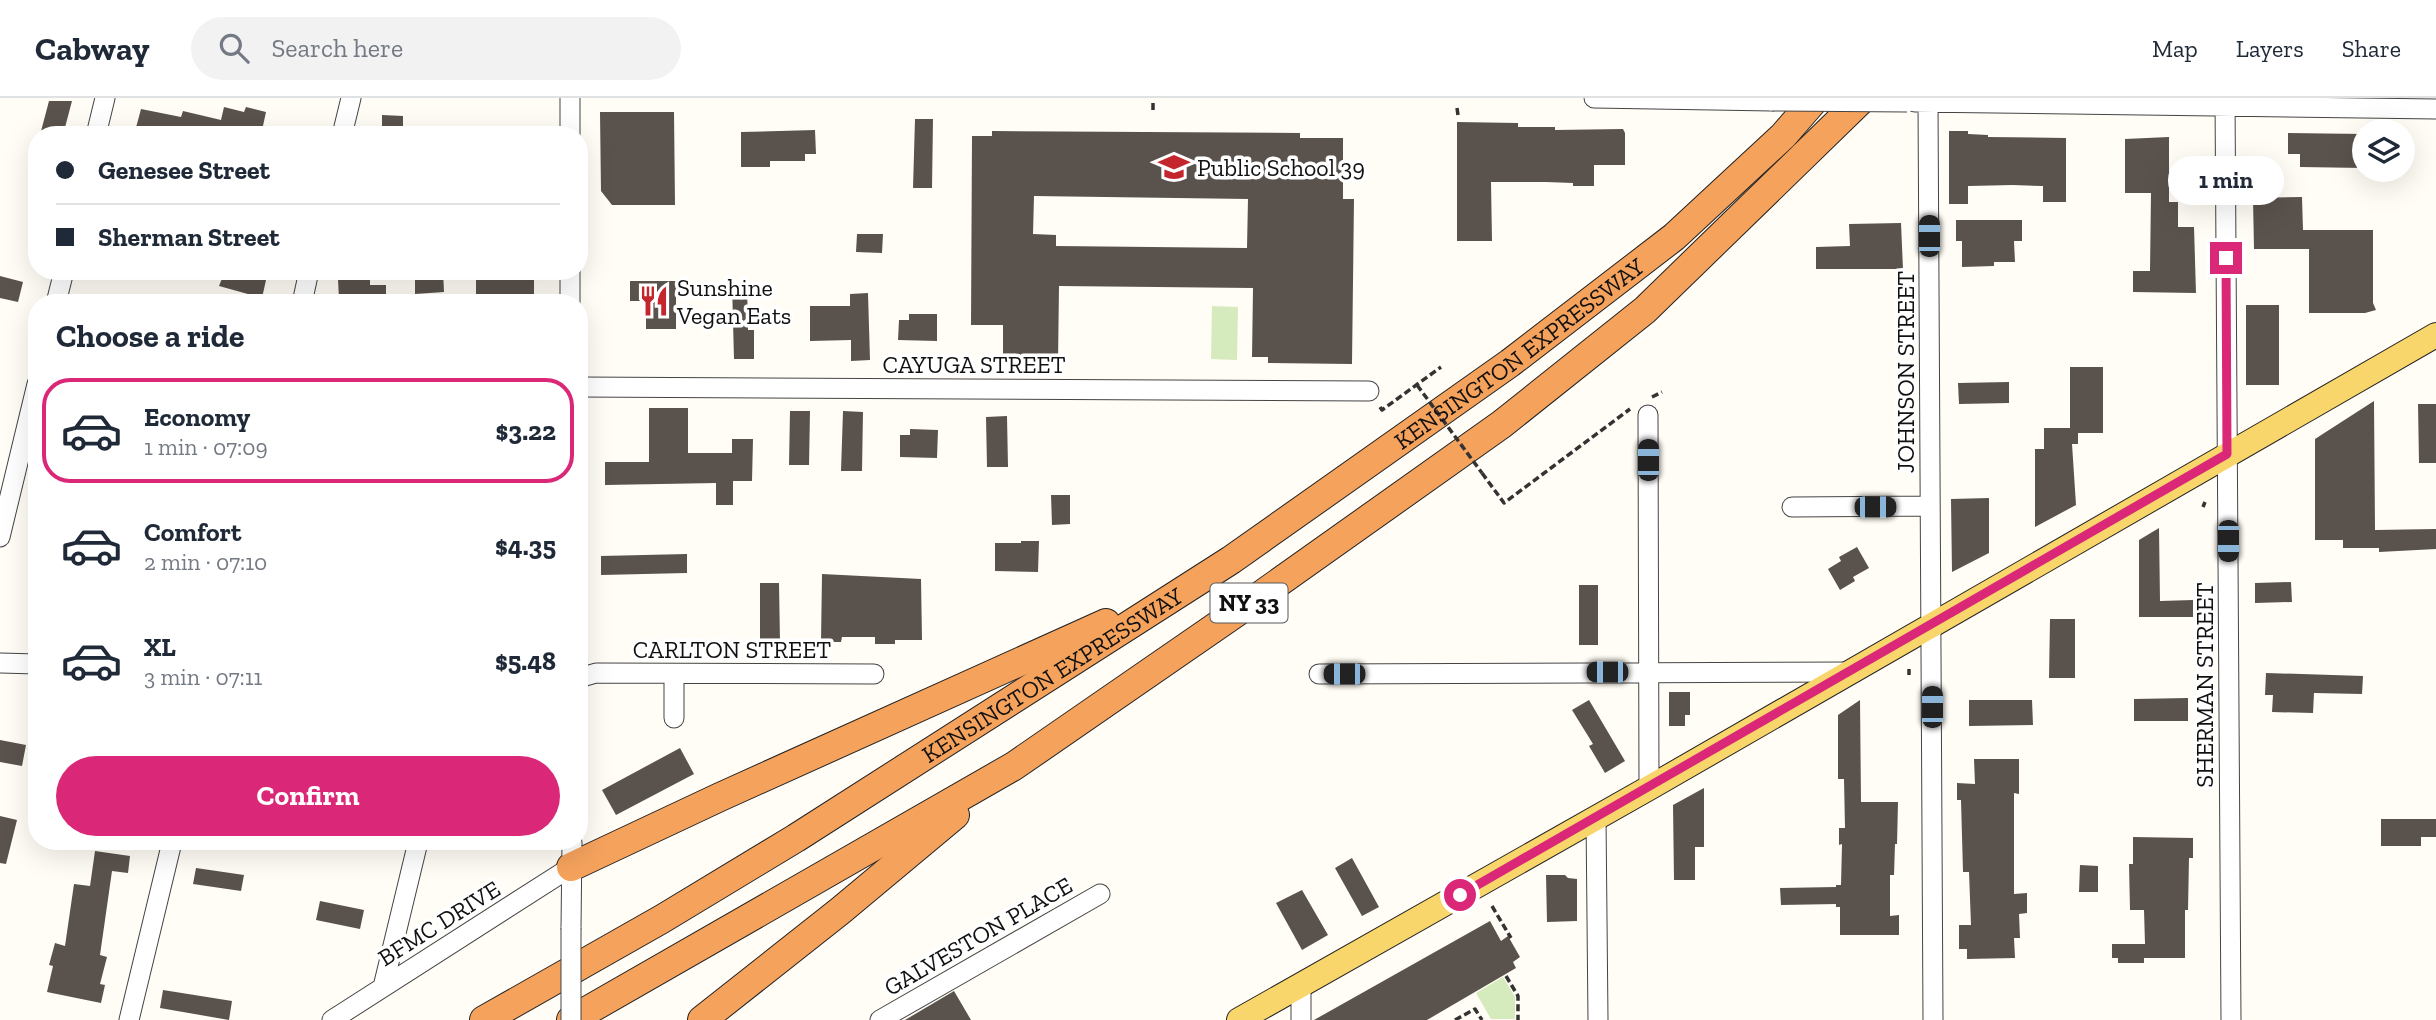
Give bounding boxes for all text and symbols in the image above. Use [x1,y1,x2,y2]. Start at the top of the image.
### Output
search box [191,17,681,80]
text: Cabway [35,29,149,68]
icon: search [215,29,253,67]
text: Search here [271,32,403,64]
text: Map [2152,34,2198,63]
text: Layers [2236,34,2304,63]
text: Share [2342,34,2401,63]
map controls [2352,119,2415,182]
button: layers [2352,119,2415,182]
school or university icon: Public School 39 [1157,150,1191,184]
place label: Public School 39 [1197,153,1365,182]
text: Genesee Street [98,154,270,186]
callout: 1 min [2168,156,2284,206]
text: 1 min [2199,166,2253,194]
car [1919,215,1940,257]
text: Sherman Street [98,221,280,253]
route end [2210,242,2242,274]
street label: KENSINGTON EXPRESSWAY [1388,251,1650,455]
street label: JOHNSON STREET [1891,271,1920,473]
place label: Sunshine Vegan Eats [676,273,791,330]
restaurant icon: Sunshine Vegan Eats [637,284,671,318]
text: Choose a ride [56,317,244,355]
street label: CAYUGA STREET [882,350,1066,379]
icon: car [60,399,123,462]
text: Economy [144,401,250,433]
text: $3.22 [496,415,556,447]
text: 1 min · 07:09 [144,433,268,461]
car [1638,439,1659,481]
car [1855,497,1897,518]
icon: car [60,514,123,577]
text: Comfort [144,516,241,548]
car [2218,520,2239,562]
text: $4.35 [495,530,556,562]
text: 2 min · 07:10 [144,548,267,576]
street label: KENSINGTON EXPRESSWAY [916,580,1188,768]
street label: SHERMAN STREET [2190,582,2219,788]
road number: NY 33 [1210,583,1288,622]
icon: car [60,629,123,692]
text: XL [144,631,176,663]
street label: CARLTON STREET [633,635,831,664]
text: $5.48 [495,645,556,677]
car [1587,662,1629,683]
text: 3 min · 07:11 [144,663,262,691]
car [1324,664,1366,685]
car [1922,686,1943,728]
button: Confirm [56,756,560,836]
street label: GALVESTON PLACE [879,870,1077,1002]
street label: BFMC DRIVE [373,874,505,972]
route start [1444,879,1476,911]

